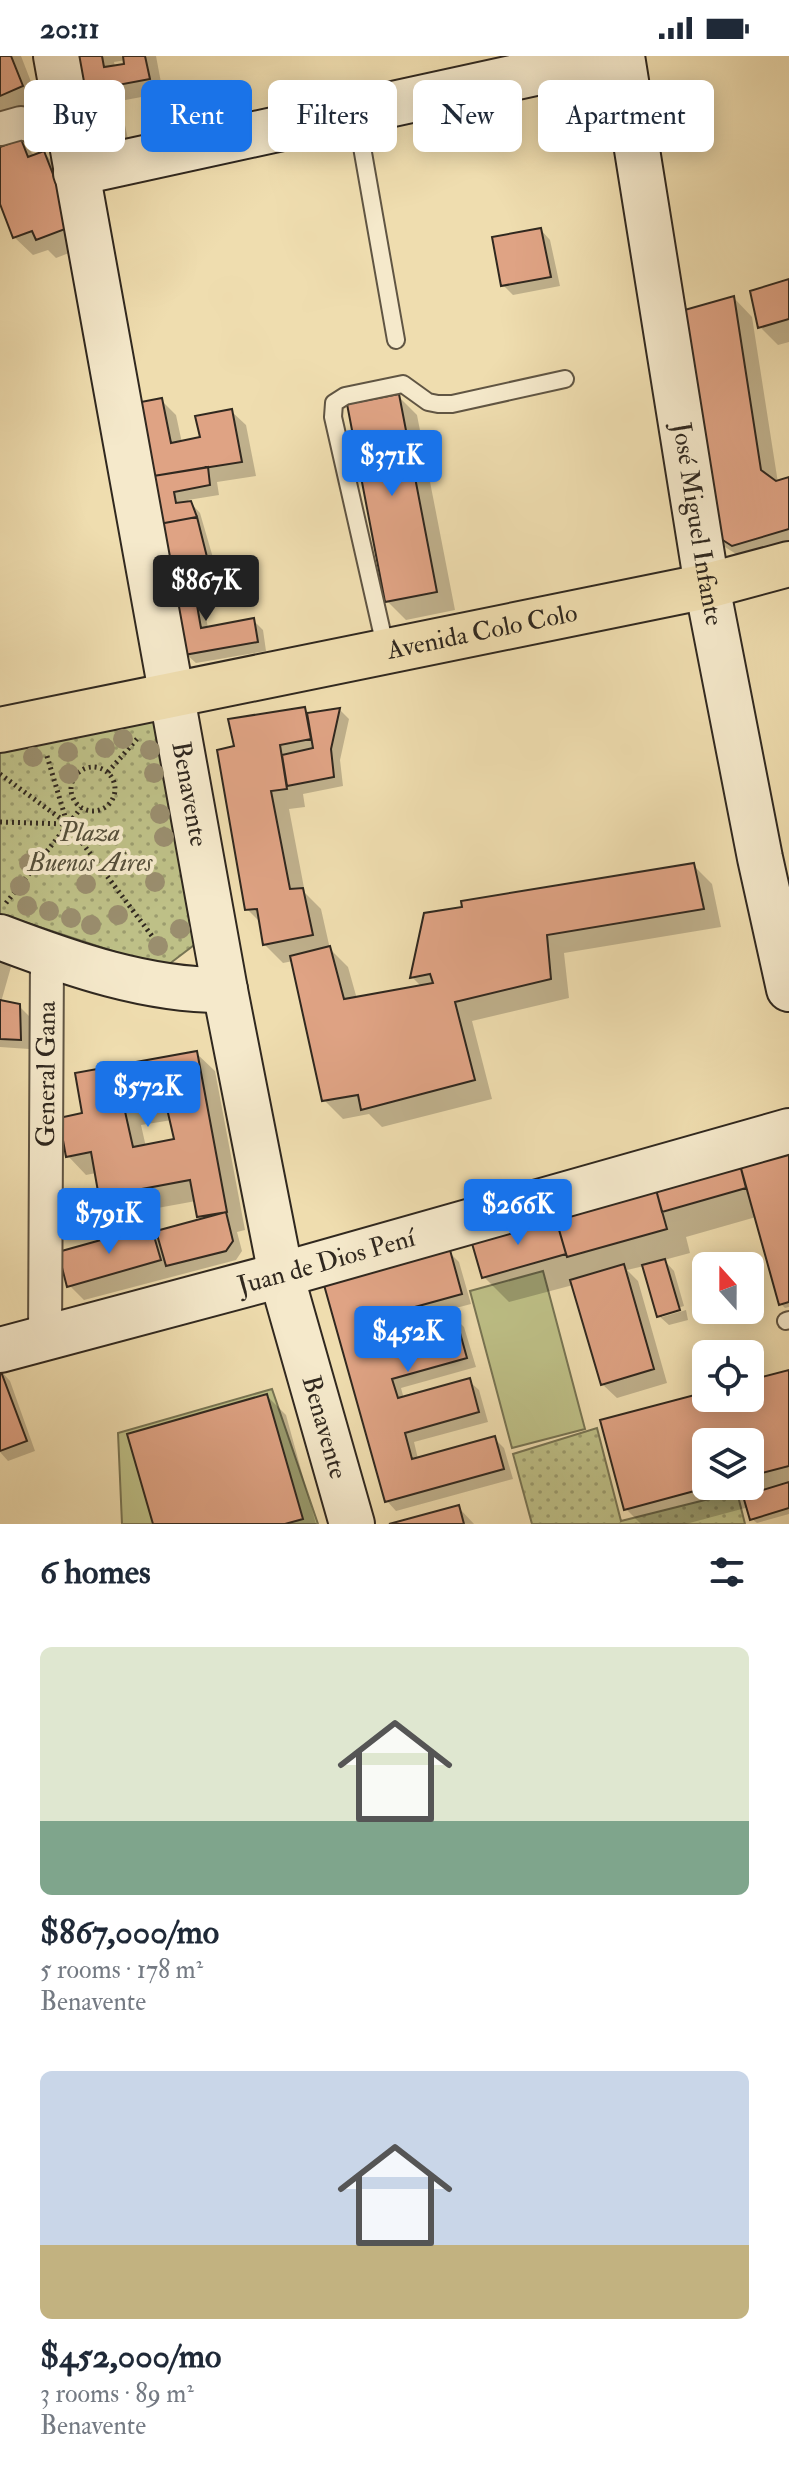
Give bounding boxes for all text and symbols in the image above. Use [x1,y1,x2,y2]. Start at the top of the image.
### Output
text: 20:11 [40,10,99,47]
chip: Buy [24,80,125,152]
chip: Rent [141,80,252,152]
chip: Filters [268,80,397,152]
chip: New [413,80,522,152]
chip: Apartment [538,80,714,152]
street label: José Miguel Infante [665,419,730,628]
pin: $371K [336,430,448,498]
text: $371K [360,440,424,472]
pin: $867K [150,555,262,623]
text: $867K [171,565,241,597]
street label: Avenida Colo Colo [383,597,580,667]
street label: Benavente [164,739,215,849]
park label: Plaza Buenos Aires [26,817,153,879]
street label: General Gana [30,1001,63,1147]
pin: $572K [92,1061,204,1129]
text: $572K [113,1071,183,1103]
pin: $266K [462,1179,574,1247]
pin: $791K [53,1188,165,1256]
text: $266K [482,1189,554,1221]
text: $791K [75,1198,143,1230]
street label: Juan de Dios Pení [233,1221,421,1302]
north arrow [692,1252,764,1324]
map controls [692,1252,764,1500]
pin: $452K [352,1306,464,1374]
text: $452K [372,1316,444,1348]
button: locate [692,1340,764,1412]
street label: Benavente [295,1372,354,1483]
button: layers [692,1428,764,1500]
icon: filters [705,1550,749,1594]
text: 6 homes [40,1551,151,1594]
icon: home [323,1699,467,1843]
text: $867,000/mo [40,1911,219,1954]
text: 5 rooms · 178 m² [40,1954,203,1986]
text: Benavente [40,1986,146,2018]
icon: home [323,2123,467,2267]
text: $452,000/mo [40,2335,221,2378]
text: 3 rooms · 89 m² [40,2378,194,2410]
text: Benavente [40,2410,146,2442]

